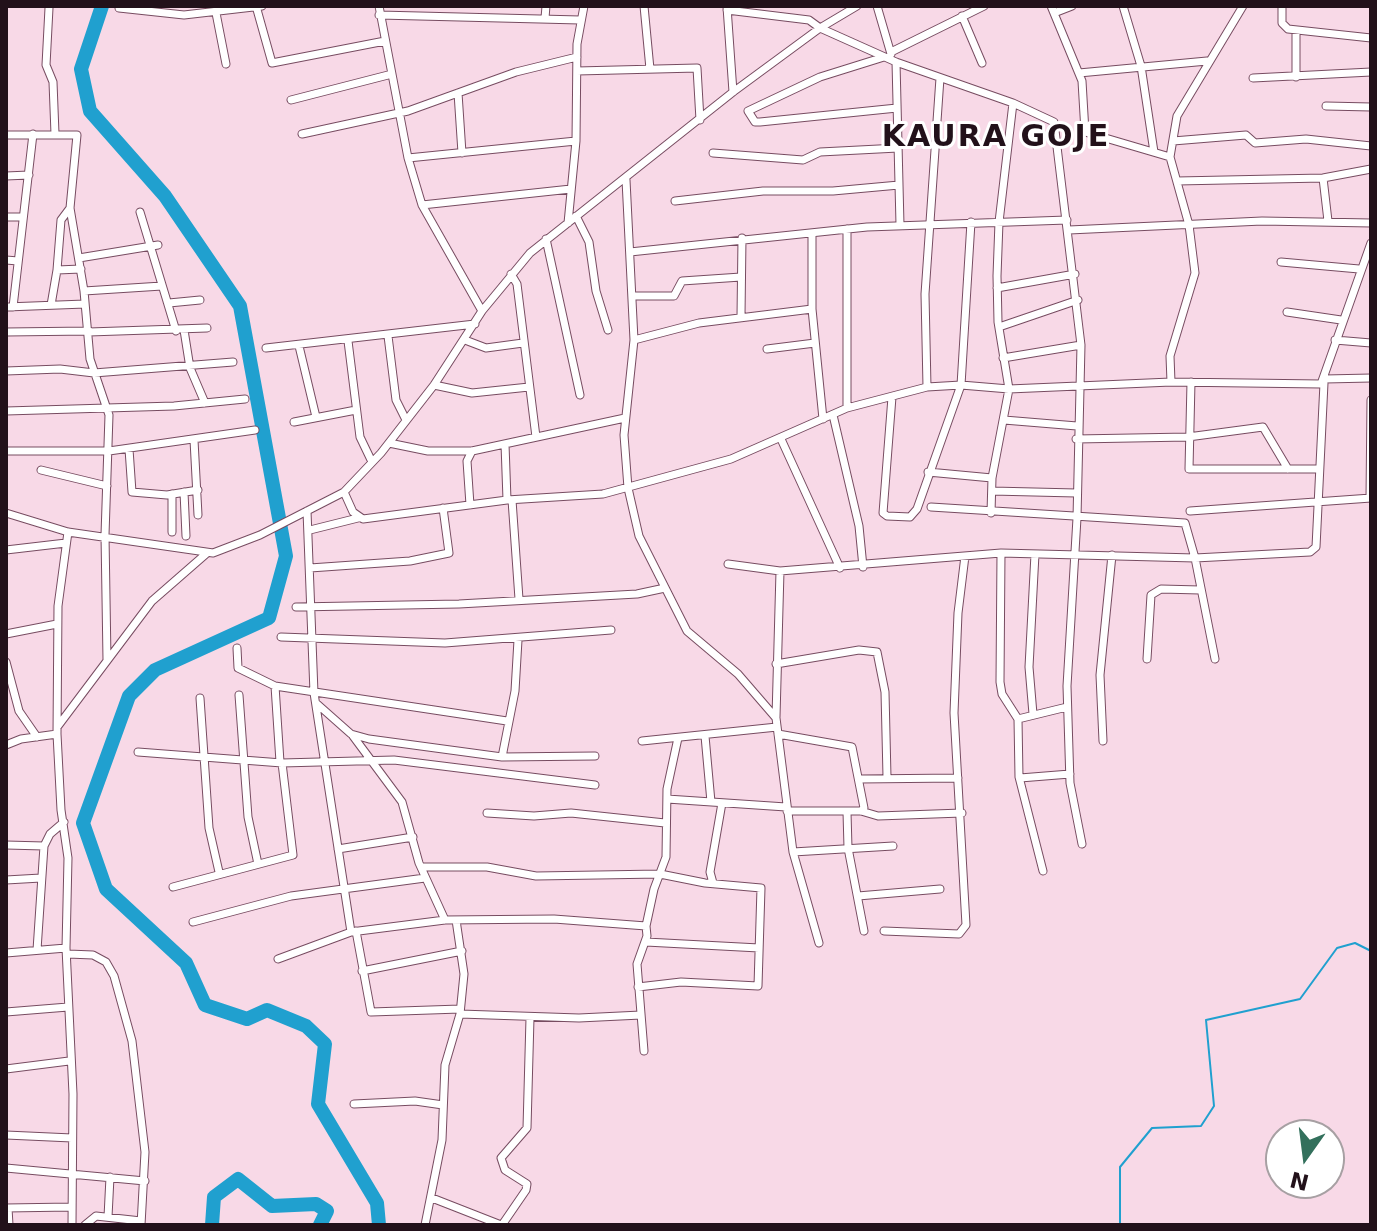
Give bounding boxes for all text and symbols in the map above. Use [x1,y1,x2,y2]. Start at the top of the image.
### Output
district label: KAURA GOJE [882,120,1110,156]
north arrow [1265,1119,1345,1199]
text: N [1288,1166,1312,1195]

